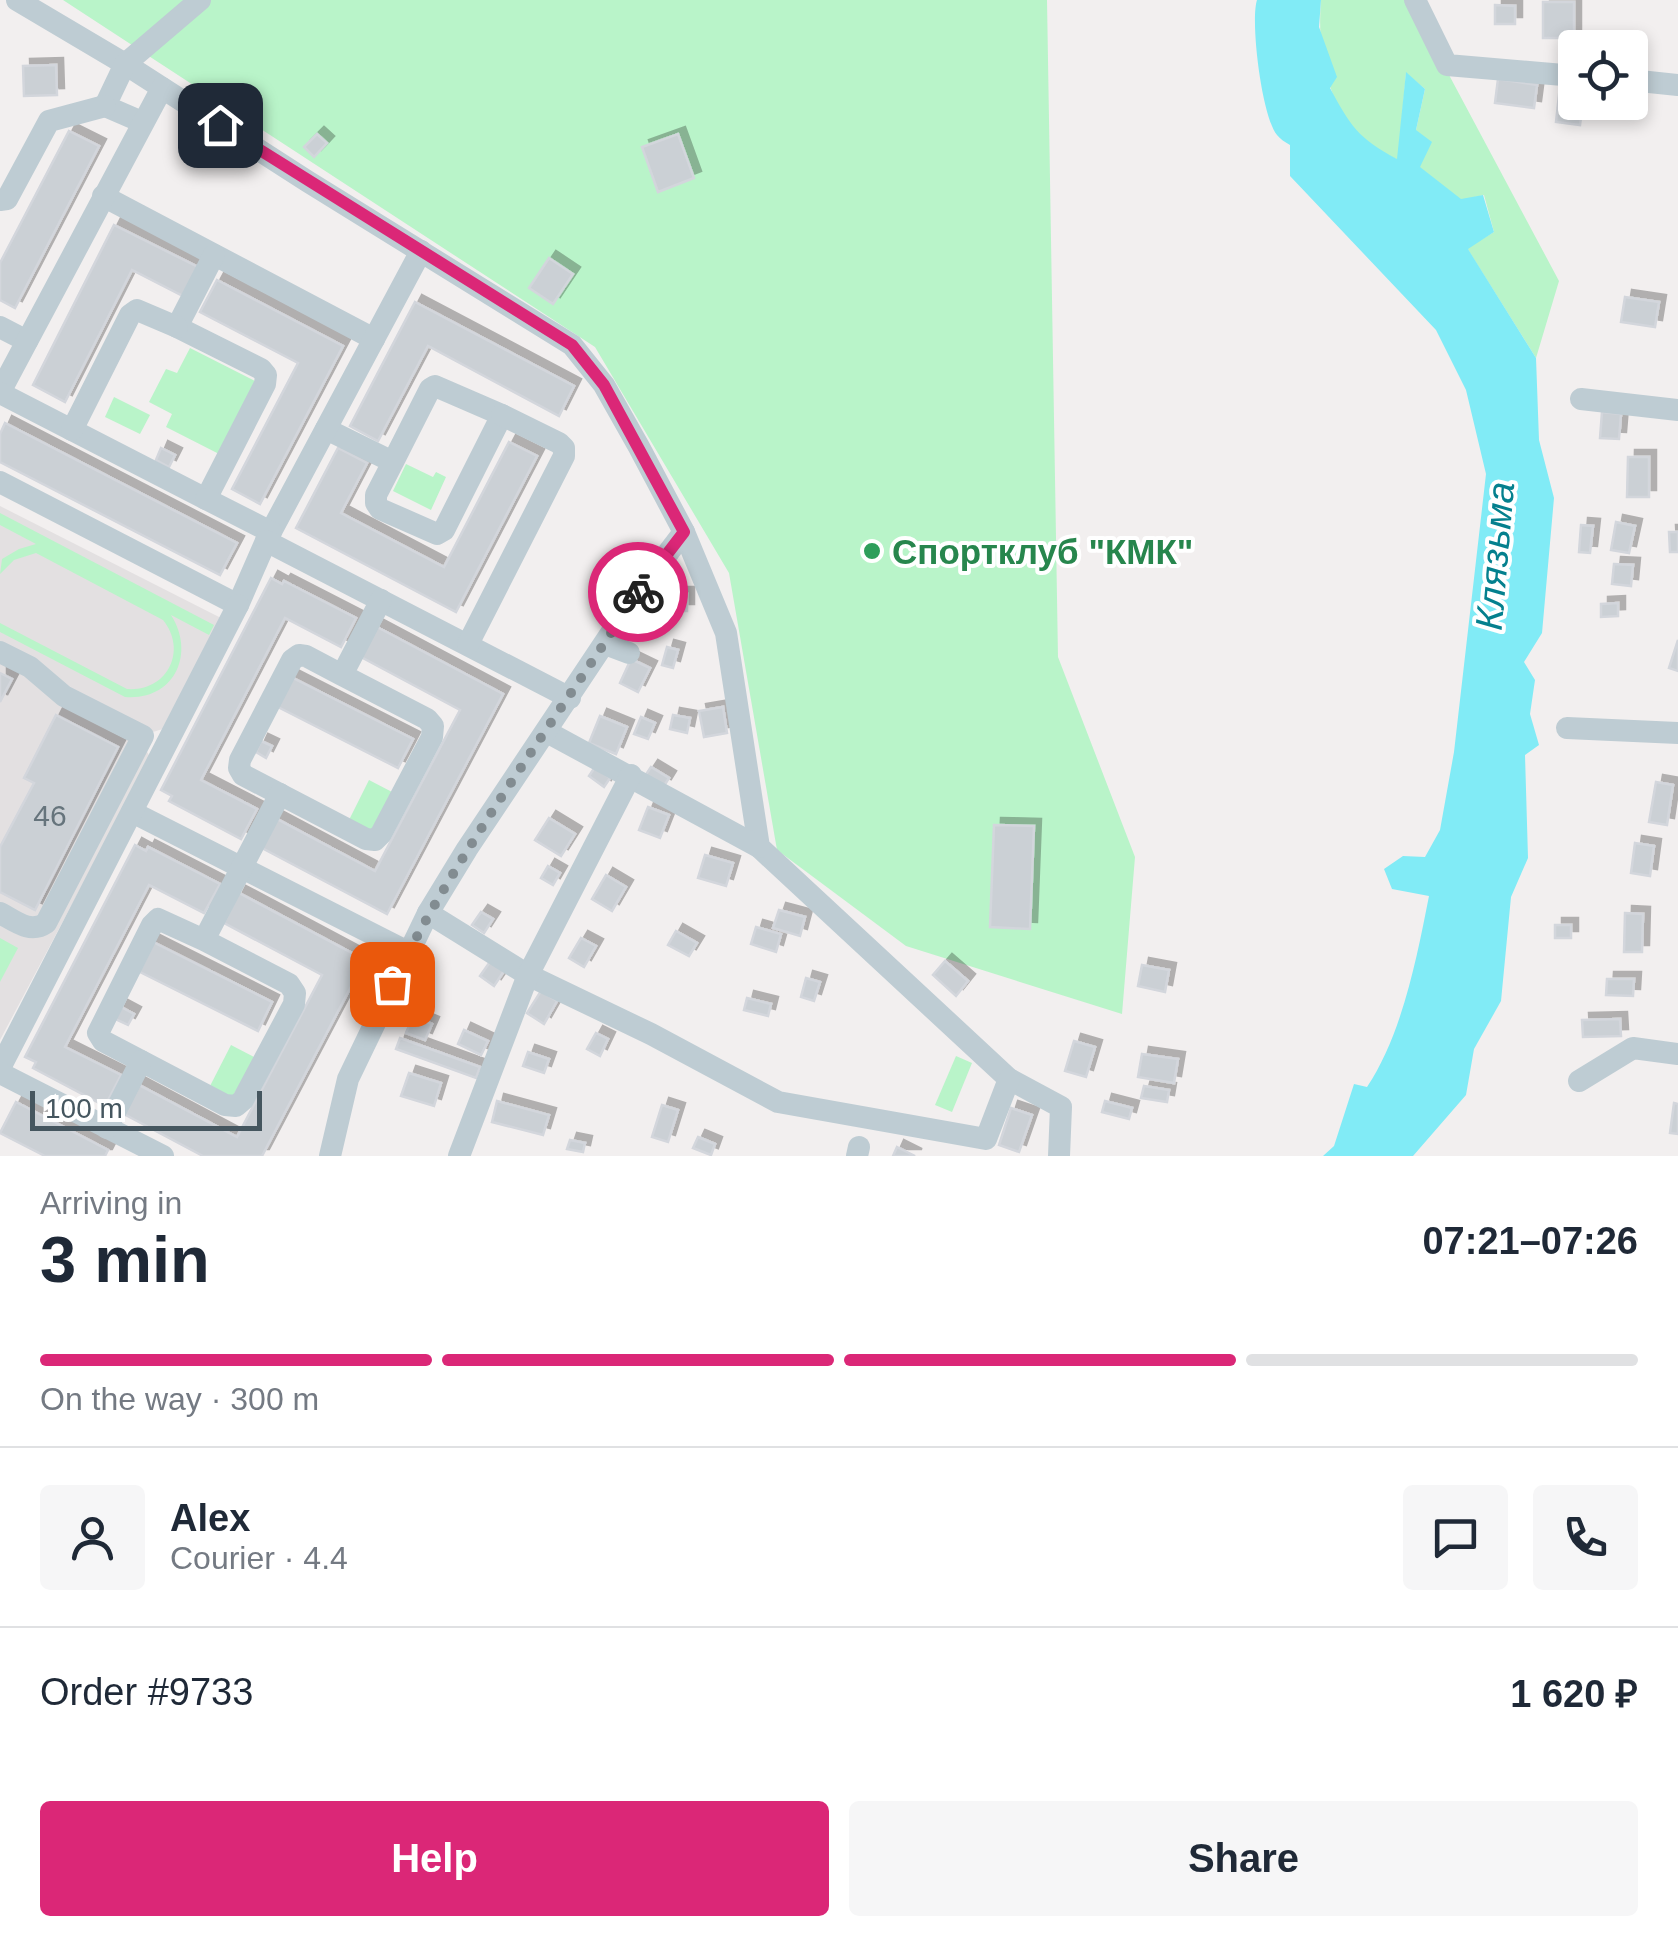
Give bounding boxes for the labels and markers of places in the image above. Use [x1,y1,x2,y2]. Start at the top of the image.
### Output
pin [178,83,263,168]
place label: Спортклуб "КМК" [892,532,1193,571]
marker: Спортклуб "КМК" [861,540,883,562]
pin [350,942,435,1027]

